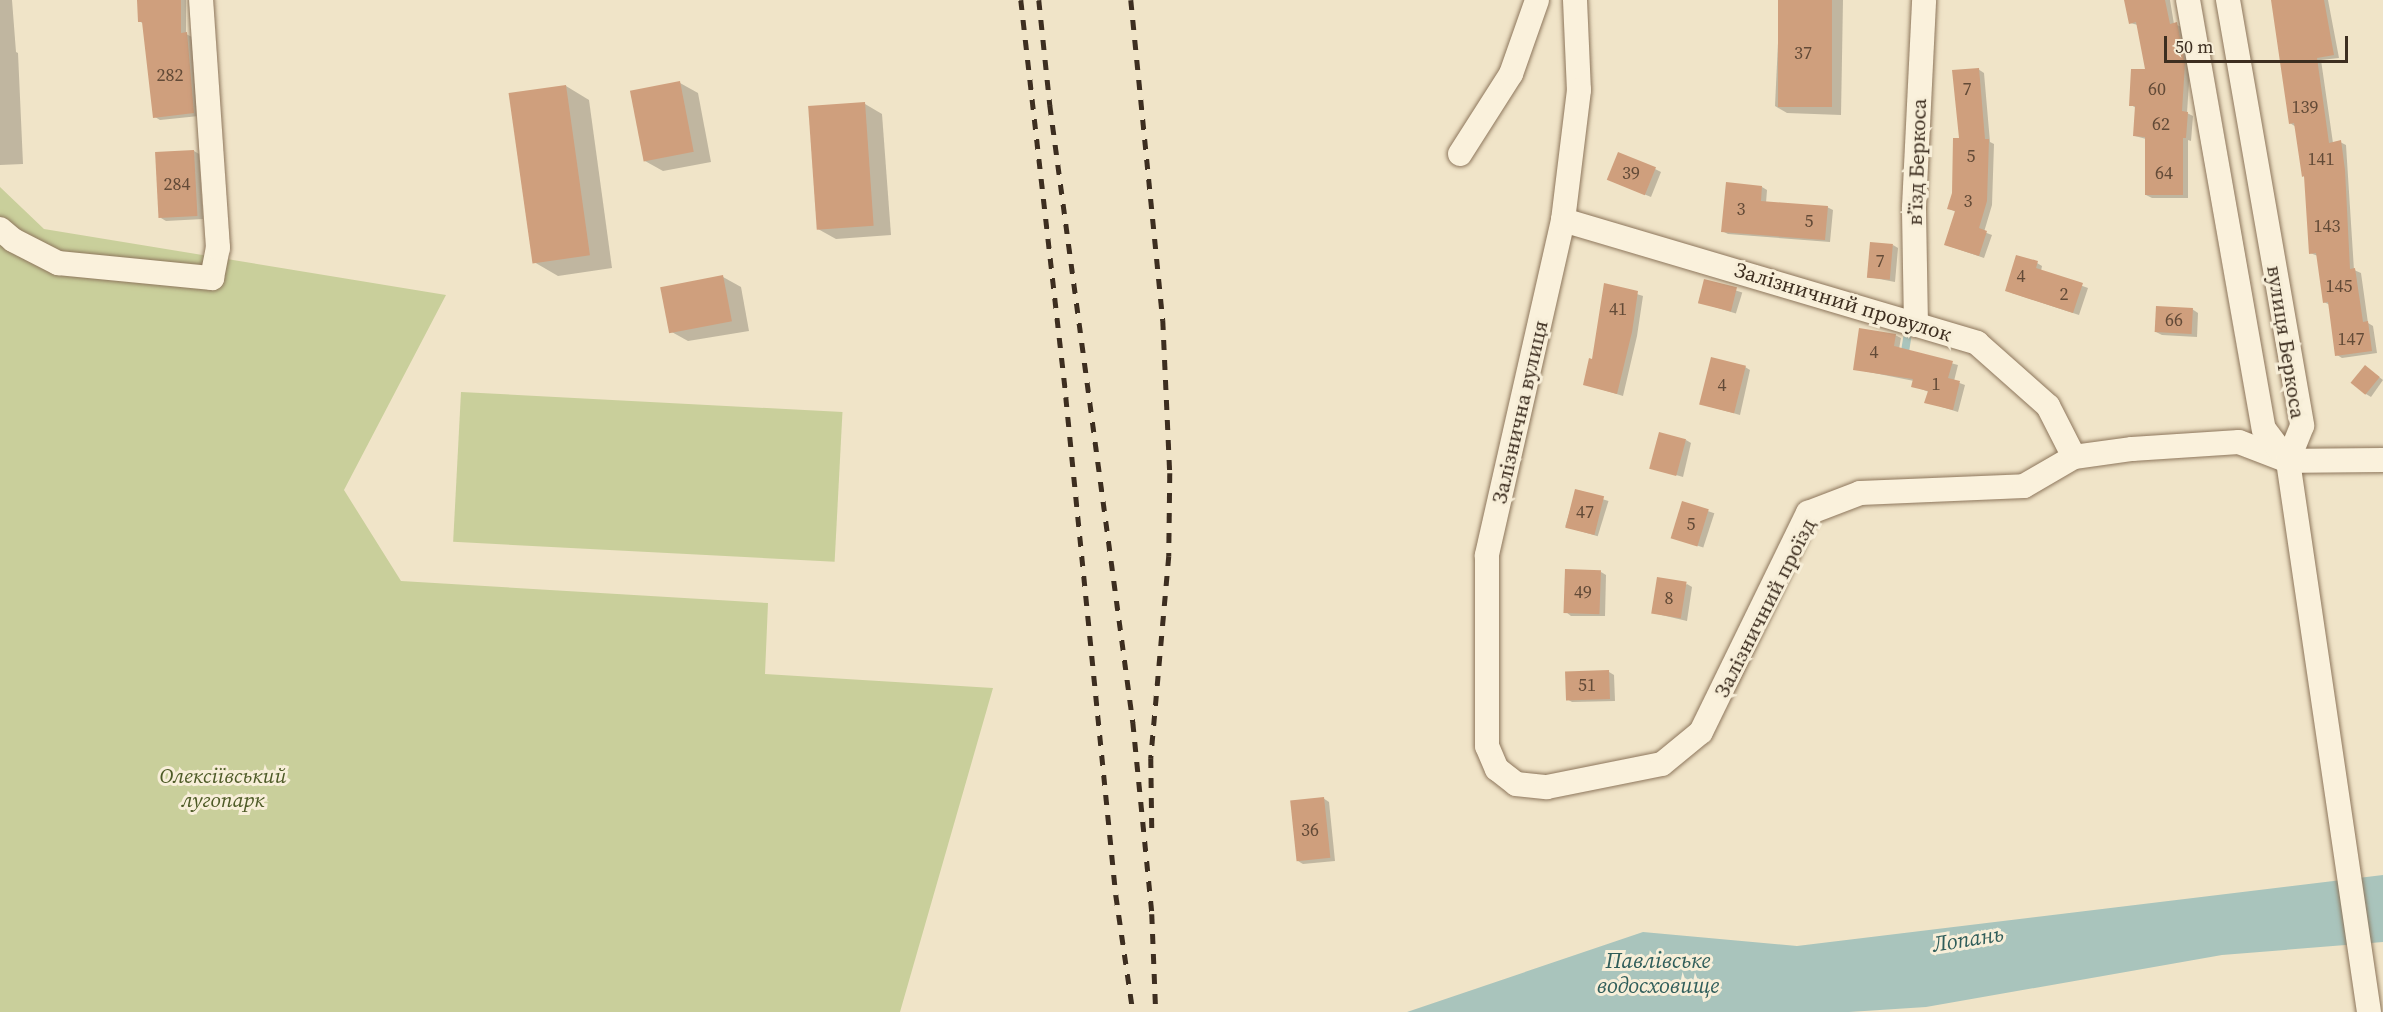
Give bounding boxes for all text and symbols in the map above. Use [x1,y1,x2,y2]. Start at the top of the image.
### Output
scale bar [2167,24,2352,62]
text: 50 m [2175,34,2213,59]
house number: 37 [1794,42,1812,64]
house number: 282 [157,64,183,86]
house number: 7 [1963,78,1971,100]
house number: 60 [2148,78,2166,100]
house number: 139 [2292,96,2318,118]
street label: в’їзд Беркоса [1902,98,1932,226]
house number: 62 [2152,113,2170,135]
house number: 5 [1967,145,1975,167]
house number: 141 [2308,148,2334,170]
house number: 39 [1622,162,1640,184]
house number: 64 [2155,162,2173,184]
house number: 284 [164,173,190,195]
house number: 3 [1964,190,1972,212]
house number: 3 [1737,198,1745,220]
house number: 5 [1805,210,1813,232]
house number: 143 [2314,215,2340,237]
house number: 7 [1876,250,1884,272]
street label: Залізничний провулок [1731,257,1955,347]
street label: вулиця Беркоса [2261,264,2311,420]
house number: 4 [2017,265,2025,287]
house number: 145 [2326,275,2352,297]
house number: 2 [2060,283,2068,305]
house number: 41 [1609,298,1627,320]
house number: 66 [2165,309,2183,331]
street label: Залізнична вулиця [1487,318,1553,506]
house number: 147 [2338,328,2364,350]
house number: 4 [1870,341,1878,363]
house number: 1 [1932,373,1940,395]
house number: 4 [1718,374,1726,396]
house number: 47 [1576,501,1594,523]
house number: 5 [1687,513,1695,535]
street label: Залізничний проїзд [1709,514,1821,702]
house number: 49 [1574,581,1592,603]
house number: 8 [1665,587,1673,609]
house number: 51 [1578,674,1596,696]
park label: Олексіївський лугопарк [159,763,287,813]
house number: 36 [1301,819,1319,841]
water label: Лопань [1931,920,2005,958]
water label: Павлівське водосховище [1597,947,1719,998]

